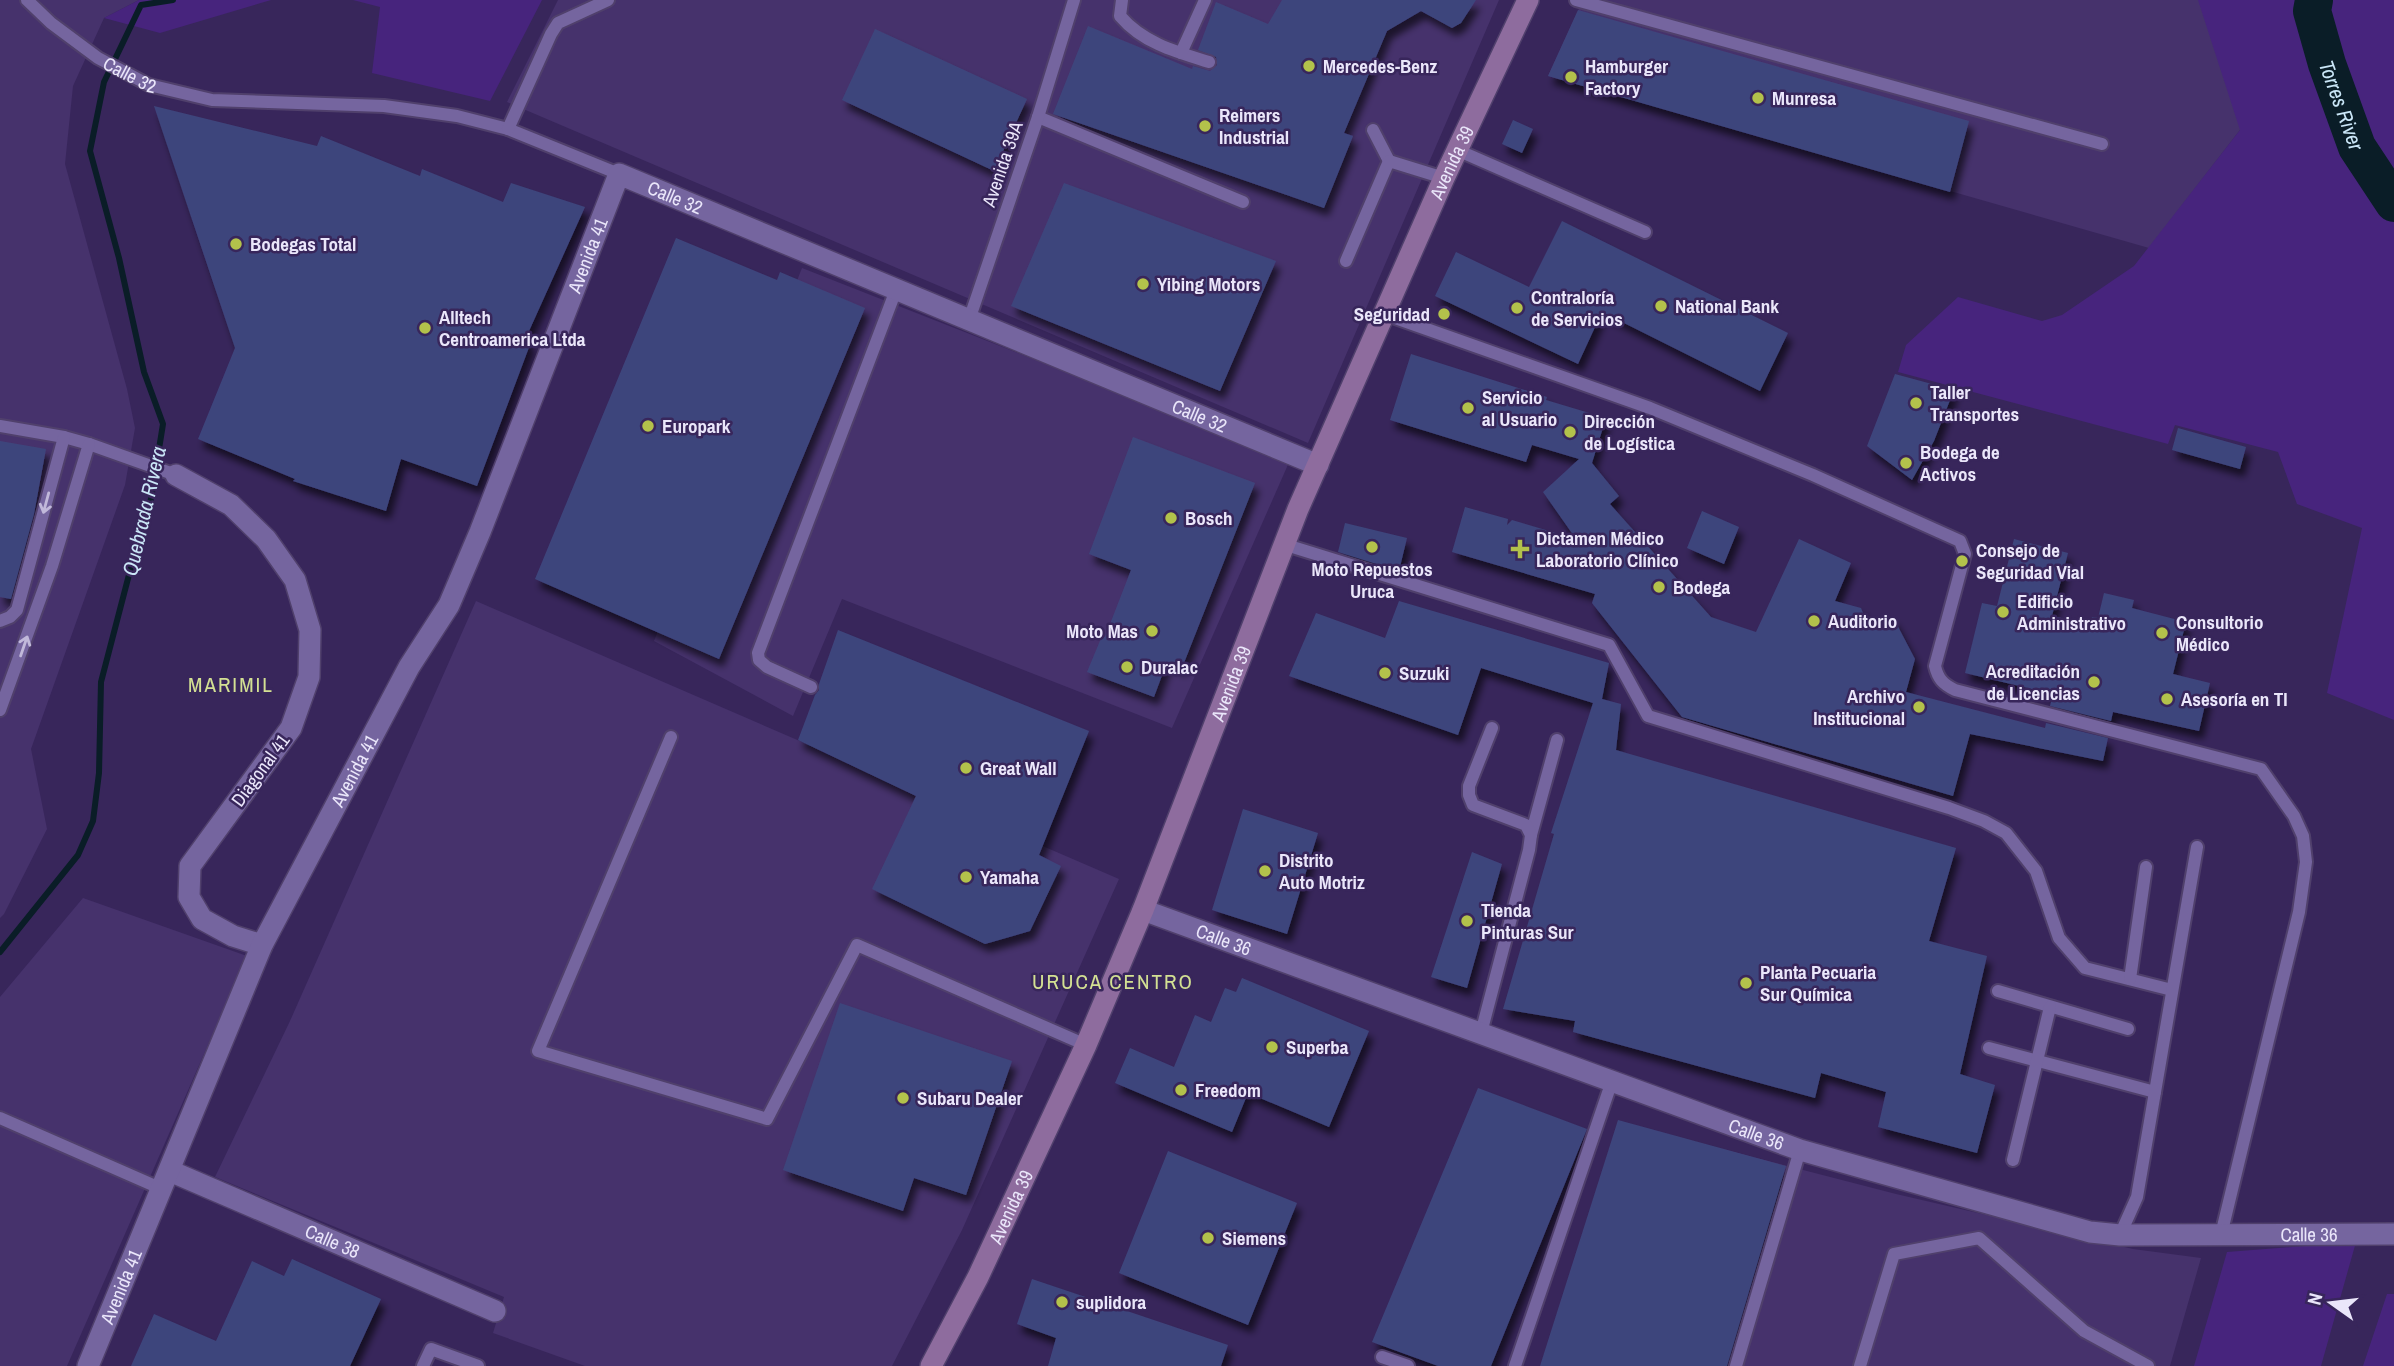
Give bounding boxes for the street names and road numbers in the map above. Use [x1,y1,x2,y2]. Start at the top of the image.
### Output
street label: Calle 32 [99,50,159,99]
street label: Avenida 39A [975,117,1029,211]
street label: Avenida 39 [1423,121,1480,204]
street label: Calle 32 [644,174,707,220]
street label: Avenida 41 [561,214,614,298]
street label: Calle 32 [1168,393,1231,439]
street label: Avenida 39 [1204,642,1257,726]
street label: Diagonal 41 [225,728,295,812]
street label: Avenida 41 [324,729,384,812]
street label: Calle 36 [1192,917,1255,962]
street label: Calle 36 [1725,1112,1788,1156]
street label: Avenida 39 [982,1166,1039,1249]
street label: Calle 38 [301,1218,364,1264]
street label: Calle 36 [2280,1221,2338,1247]
street label: Avenida 41 [93,1245,148,1329]

